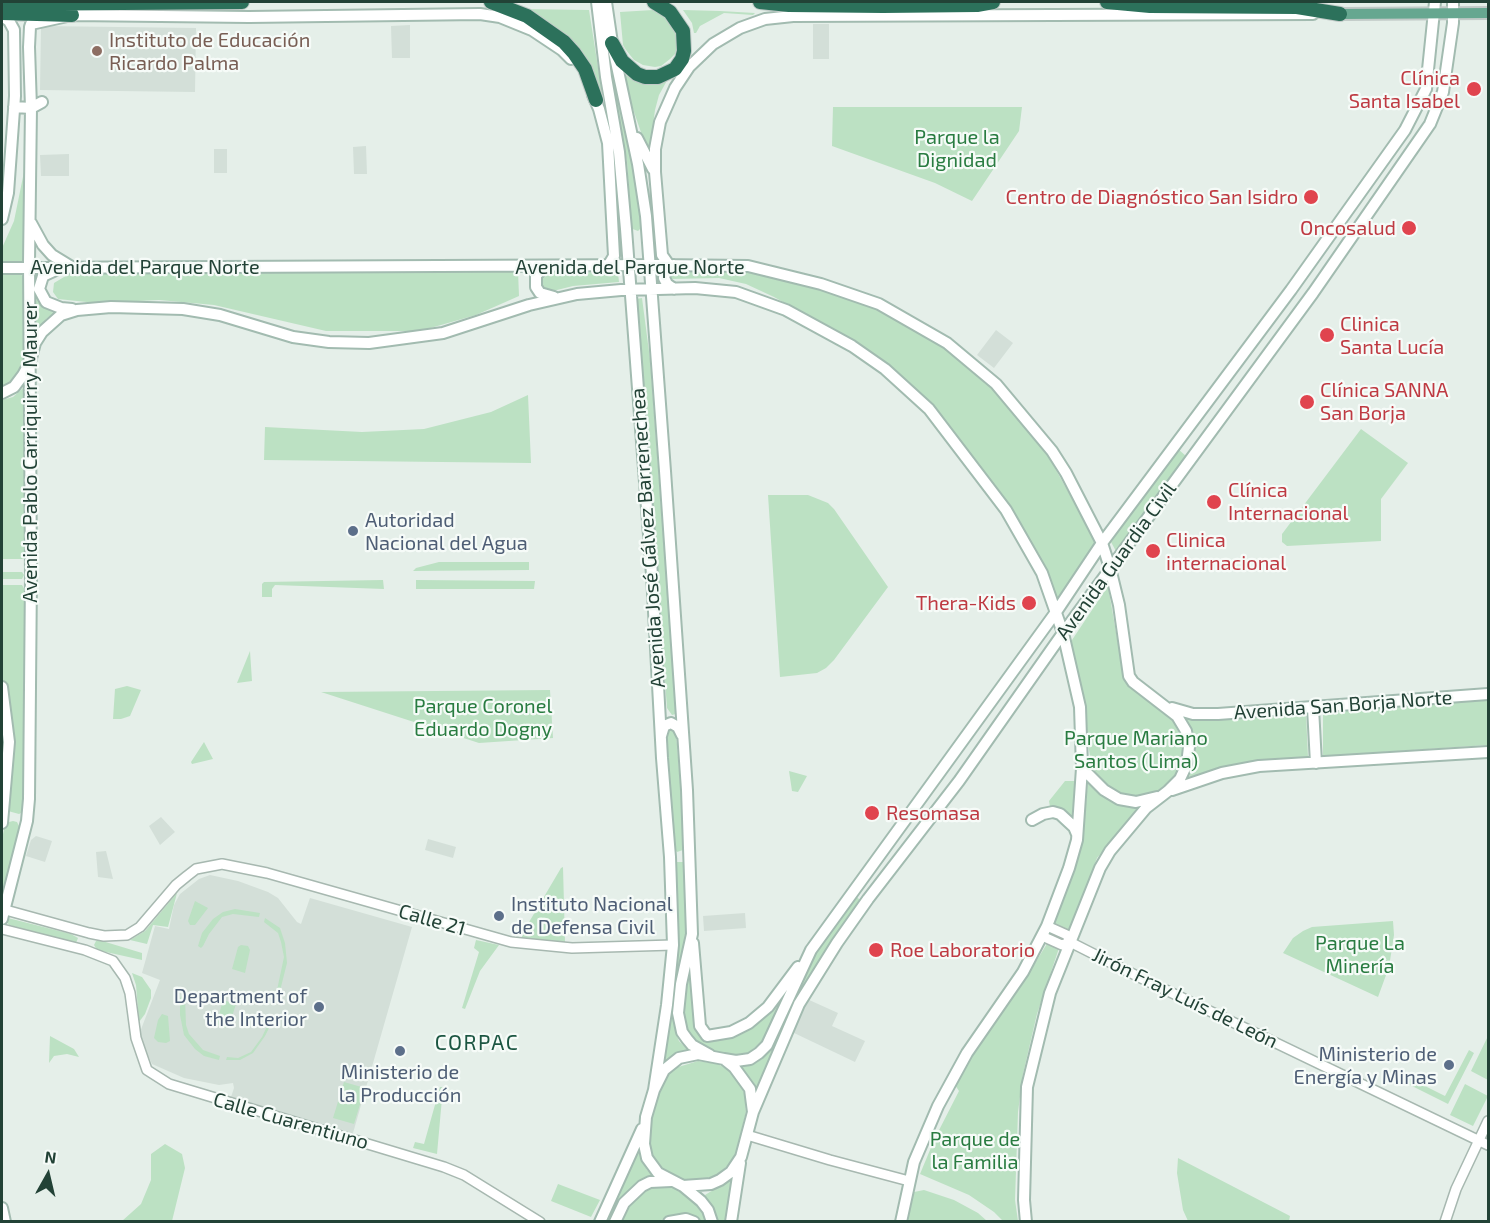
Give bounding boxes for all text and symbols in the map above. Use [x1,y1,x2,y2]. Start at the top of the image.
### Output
place label: Instituto de Educación Ricardo Palma [109,28,310,75]
marker: Instituto de Educación Ricardo Palma [90,44,104,58]
place label: Clínica Santa Isabel [1349,66,1460,113]
marker: Clínica Santa Isabel [1465,80,1483,98]
park label: Parque la Dignidad [914,125,1000,172]
place label: Centro de Diagnóstico San Isidro [1006,185,1298,209]
marker: Centro de Diagnóstico San Isidro [1302,188,1320,206]
place label: Oncosalud [1300,216,1396,240]
marker: Oncosalud [1400,219,1418,237]
street label: Avenida del Parque Norte [30,255,260,279]
street label: Avenida del Parque Norte [515,255,745,279]
street label: Avenida Pablo Carriquirry Maurer [18,301,42,603]
place label: Clinica Santa Lucía [1340,312,1444,359]
marker: Clinica Santa Lucía [1318,326,1336,344]
place label: Clínica SANNA San Borja [1320,378,1448,425]
street label: Avenida José Gálvez Barrenechea [626,387,670,689]
marker: Clínica SANNA San Borja [1298,393,1316,411]
street label: Avenida Guardia Civil [1051,477,1181,645]
place label: Clínica Internacional [1228,478,1348,525]
marker: Clínica Internacional [1205,493,1223,511]
place label: Autoridad Nacional del Agua [365,508,528,555]
marker: Autoridad Nacional del Agua [346,524,360,538]
place label: Clinica internacional [1166,528,1286,575]
marker: Clinica internacional [1144,542,1162,560]
place label: Thera-Kids [916,591,1016,615]
marker: Thera-Kids [1020,594,1038,612]
street label: Avenida San Borja Norte [1233,685,1453,725]
park label: Parque Coronel Eduardo Dogny [414,694,552,741]
park label: Parque Mariano Santos (Lima) [1064,726,1208,773]
place label: Resomasa [886,801,980,825]
marker: Resomasa [863,804,881,822]
place label: Instituto Nacional de Defensa Civil [511,892,673,939]
street label: Calle 21 [396,899,468,941]
marker: Instituto Nacional de Defensa Civil [492,909,506,923]
park label: Parque La Minería [1315,931,1405,978]
place label: Roe Laboratorio [890,938,1035,962]
marker: Roe Laboratorio [867,941,885,959]
street label: Jirón Fray Luís de León [1088,943,1282,1053]
place label: Department of the Interior [174,984,307,1031]
marker: Department of the Interior [312,1000,326,1014]
district label: CORPAC [435,1030,519,1056]
place label: Ministerio de Energía y Minas [1294,1042,1437,1089]
marker: Ministerio de la Producción [393,1044,407,1058]
marker: Ministerio de Energía y Minas [1442,1058,1456,1072]
place label: Ministerio de la Producción [339,1060,461,1107]
street label: Calle Cuarentiuno [211,1087,371,1155]
park label: Parque de la Familia [930,1127,1020,1174]
north arrow [18,1145,78,1205]
text: N [44,1146,58,1167]

